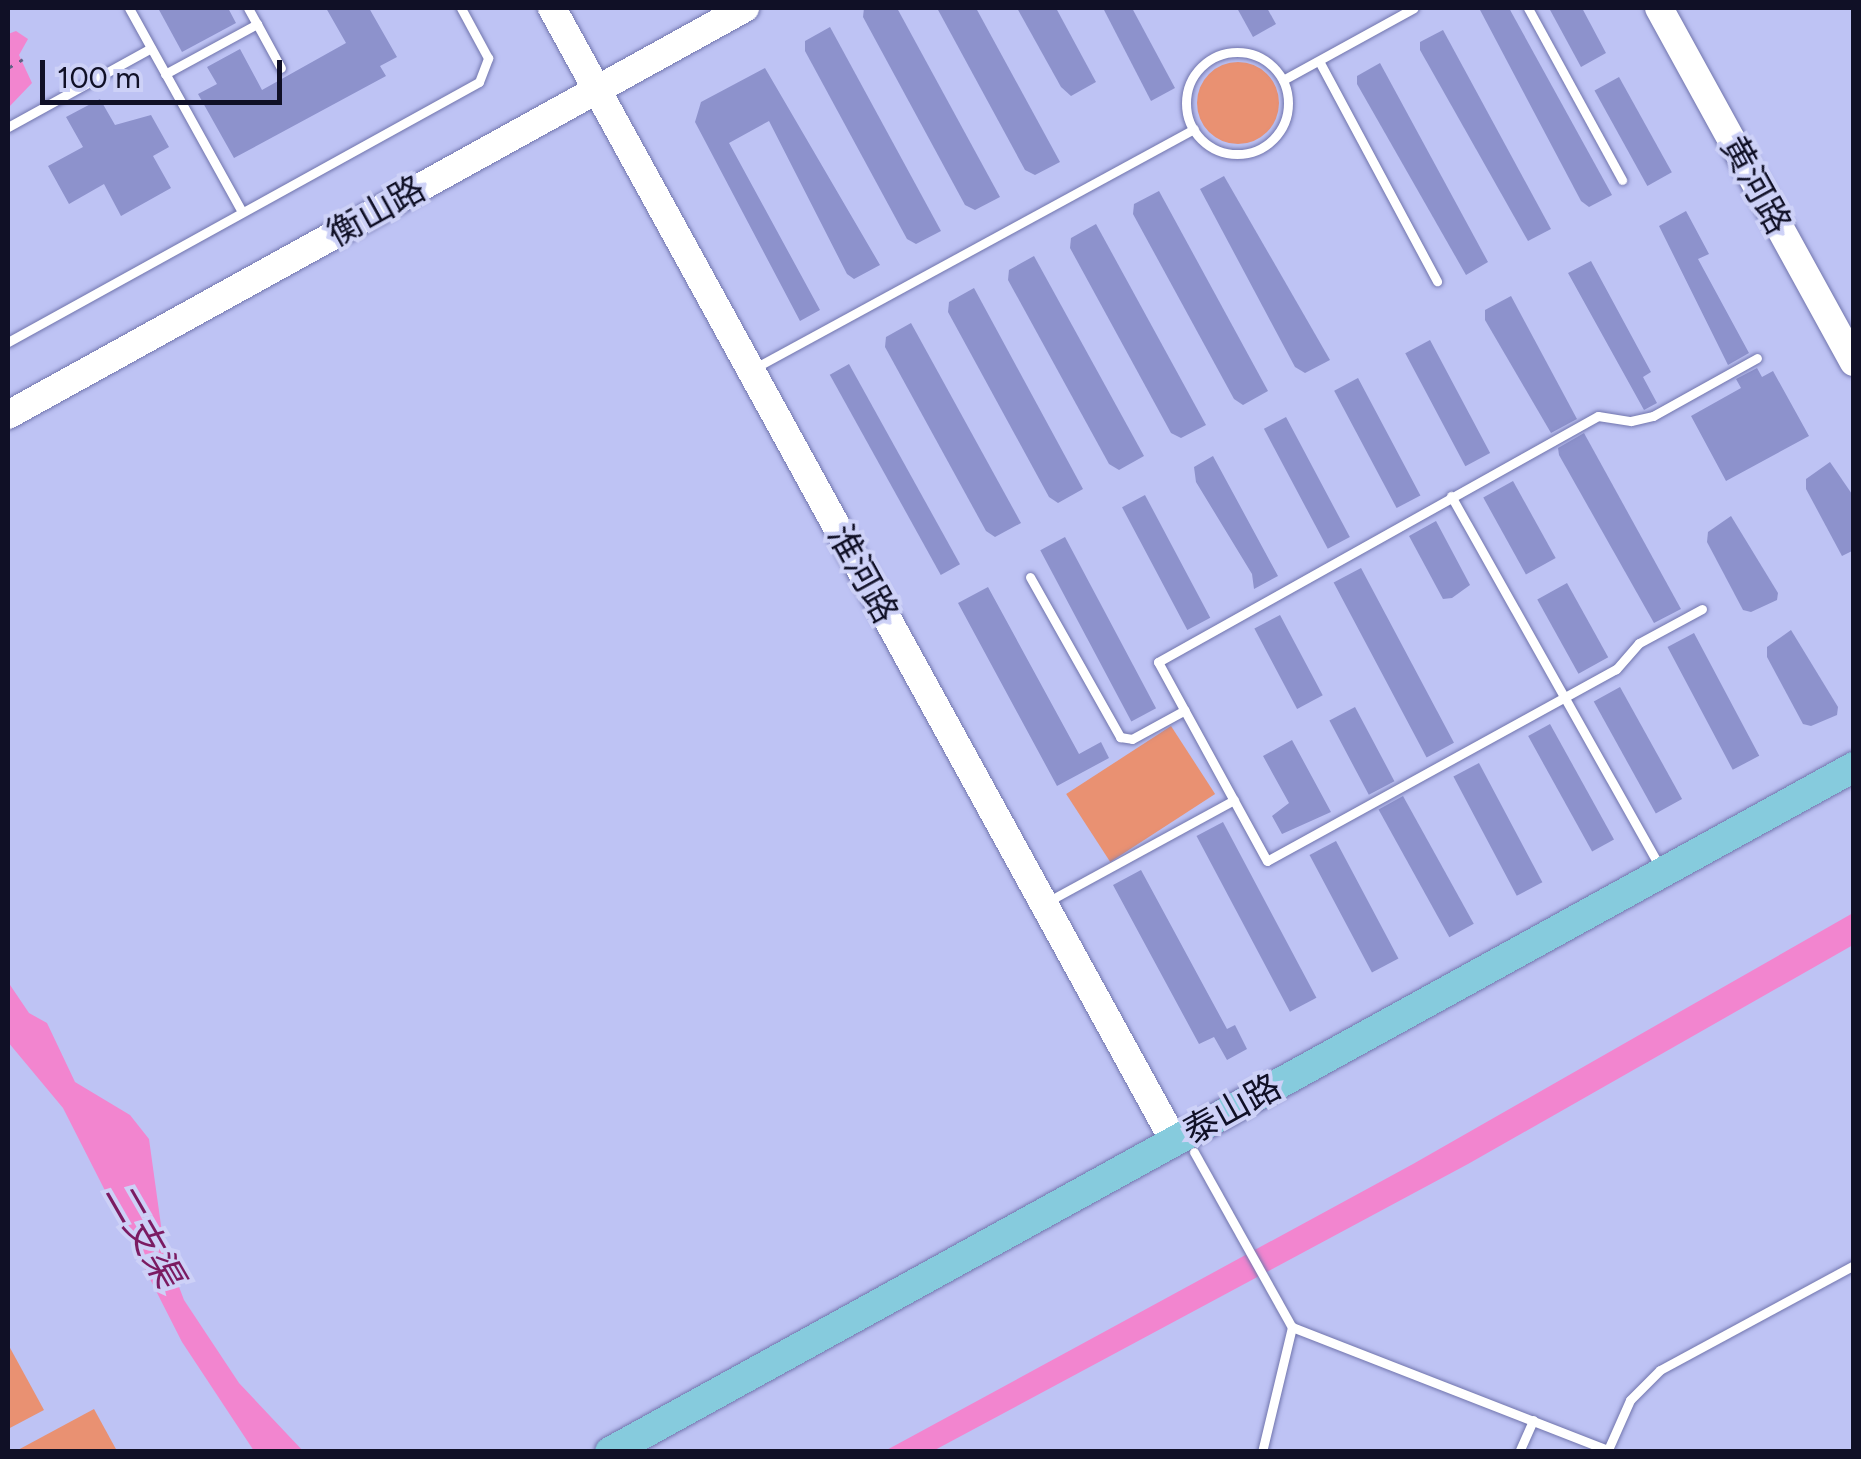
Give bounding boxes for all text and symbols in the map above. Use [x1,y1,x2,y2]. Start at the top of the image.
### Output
scale bar [45,40,288,102]
text: 100 m [57,59,141,96]
street label: 黄河路 [1712,129,1800,241]
street label: 衡山路 [320,167,432,255]
street label: 淮河路 [819,518,907,630]
street label: 泰山路 [1176,1065,1288,1153]
water label: 二支渠 [95,1174,191,1296]

